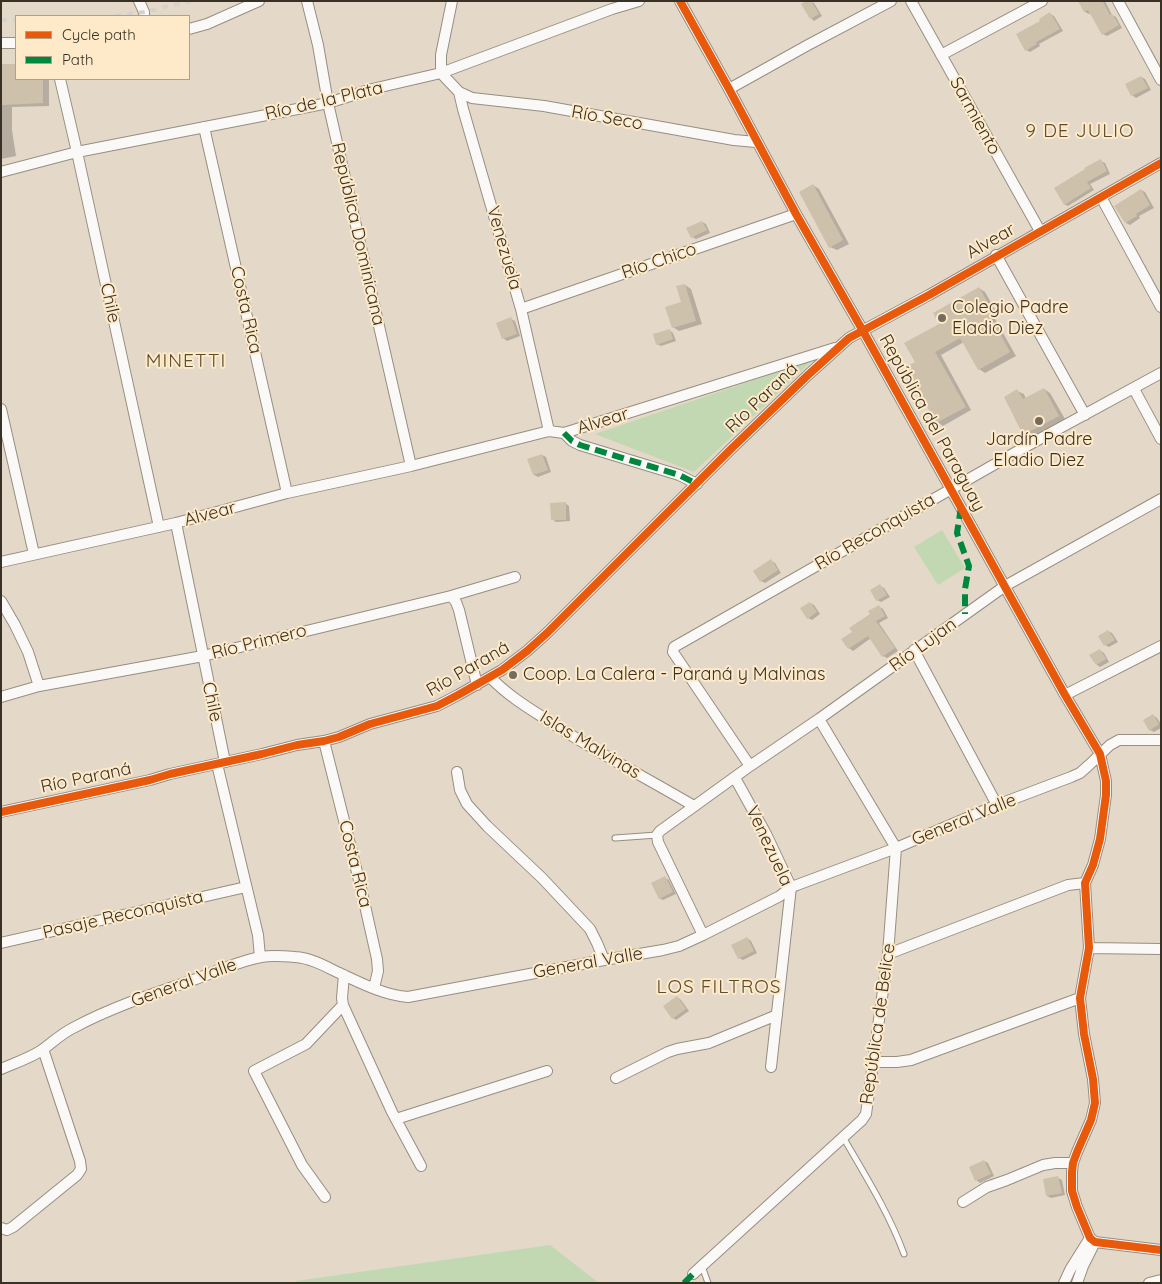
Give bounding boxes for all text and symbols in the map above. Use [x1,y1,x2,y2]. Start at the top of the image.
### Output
legend [15,15,190,80]
text: Cycle path [62,25,136,44]
text: Path [62,50,94,69]
street label: Sarmiento [945,73,1005,159]
street label: Río de la Plata [263,77,385,125]
street label: Río Seco [570,101,644,135]
district label: 9 DE JULIO [1024,120,1136,142]
street label: República Dominicana [326,140,390,328]
street label: Venezuela [482,204,526,292]
street label: Alvear [963,218,1019,264]
street label: Río Chico [619,238,699,284]
street label: Costa Rica [225,264,267,356]
street label: Chile [95,281,125,325]
place label: Colegio Padre Eladio Diez [952,297,1069,340]
marker: Colegio Padre Eladio Diez [936,312,948,324]
street label: República del Paraguay [874,331,990,515]
district label: MINETTI [145,350,227,372]
street label: Río Paraná [721,358,803,438]
street label: Alvear [575,403,631,439]
marker: Jardín Padre Eladio Diez [1033,415,1045,427]
place label: Jardín Padre Eladio Diez [986,429,1092,472]
street label: Río Reconquista [811,489,939,575]
street label: Alvear [182,497,238,531]
street label: Río Lujan [885,613,961,677]
street label: Río Primero [209,620,309,664]
street label: Río Paraná [423,637,513,701]
place label: Coop. La Calera - Paraná y Malvinas [523,664,825,686]
marker: Coop. La Calera - Paraná y Malvinas [507,669,519,681]
street label: Chile [197,680,227,724]
street label: Islas Malvinas [536,706,644,784]
street label: Río Paraná [39,758,133,798]
street label: General Valle [909,789,1019,851]
street label: Venezuela [741,802,797,890]
street label: Costa Rica [334,818,376,910]
street label: Pasaje Reconquista [41,886,205,944]
street label: República de Belice [856,942,900,1106]
street label: General Valle [532,943,644,983]
street label: General Valle [128,954,240,1012]
district label: LOS FILTROS [655,976,783,998]

